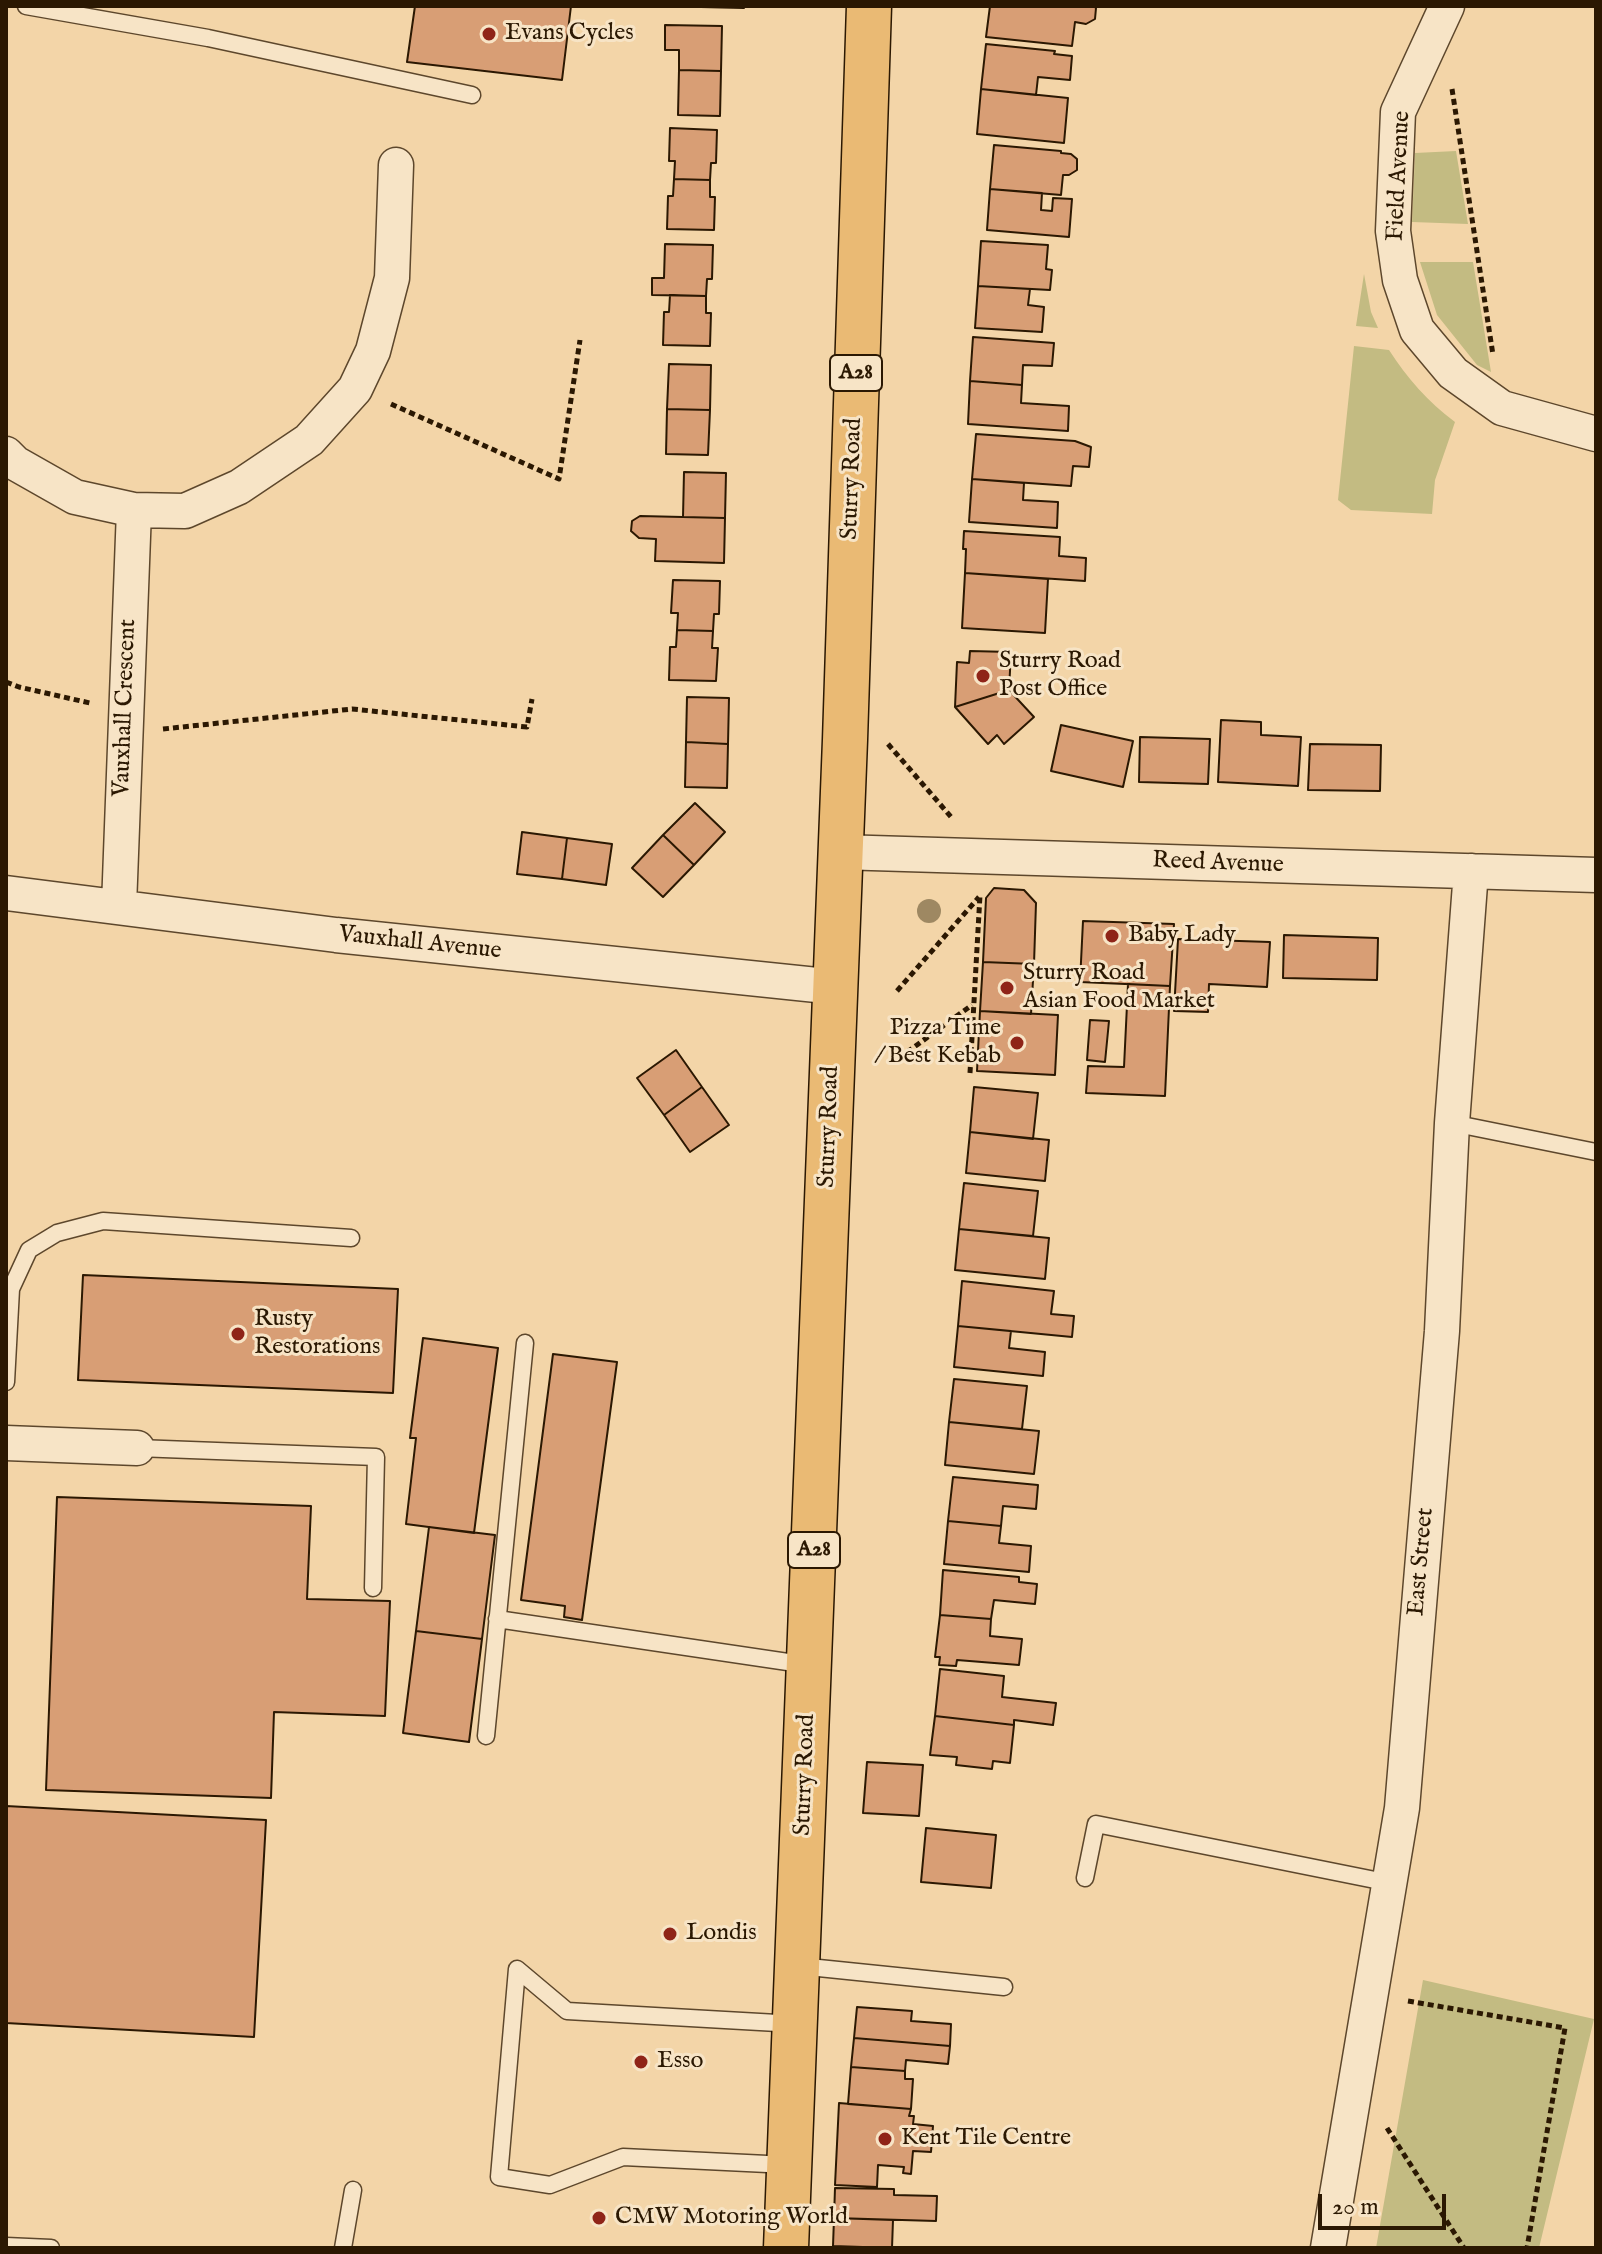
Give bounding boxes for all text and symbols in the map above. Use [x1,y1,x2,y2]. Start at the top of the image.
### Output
place label: Evans Cycles [505,20,634,48]
marker: Evans Cycles [480,25,498,43]
street label: Field Avenue [1382,110,1418,242]
road number: A28 [830,355,882,391]
street label: Sturry Road [836,418,870,540]
street label: Vauxhall Crescent [109,619,143,797]
place label: Sturry Road Post Office [999,648,1121,704]
marker: Sturry Road Post Office [974,667,992,685]
street label: Reed Avenue [1152,847,1284,881]
street label: Vauxhall Avenue [337,921,503,967]
place label: Baby Lady [1128,922,1236,950]
marker: Baby Lady [1103,927,1121,945]
place label: Sturry Road Asian Food Market [1023,960,1215,1016]
marker: Sturry Road Asian Food Market [998,979,1016,997]
place label: Pizza Time / Best Kebab [874,1015,1001,1071]
marker: Pizza Time / Best Kebab [1008,1034,1026,1052]
street label: Sturry Road [813,1066,847,1188]
place label: Rusty Restorations [254,1306,380,1362]
marker: Rusty Restorations [229,1325,247,1343]
street label: East Street [1403,1507,1441,1617]
road number: A28 [788,1532,840,1568]
street label: Sturry Road [789,1714,823,1836]
place label: Londis [686,1920,757,1948]
marker: Londis [661,1925,679,1943]
place label: Esso [657,2048,703,2076]
marker: Esso [632,2053,650,2071]
place label: Kent Tile Centre [901,2125,1071,2153]
marker: Kent Tile Centre [876,2130,894,2148]
scale bar [1322,2178,1450,2228]
text: 20 m [1332,2192,1379,2223]
place label: CMW Motoring World [615,2204,848,2232]
marker: CMW Motoring World [590,2209,608,2227]

